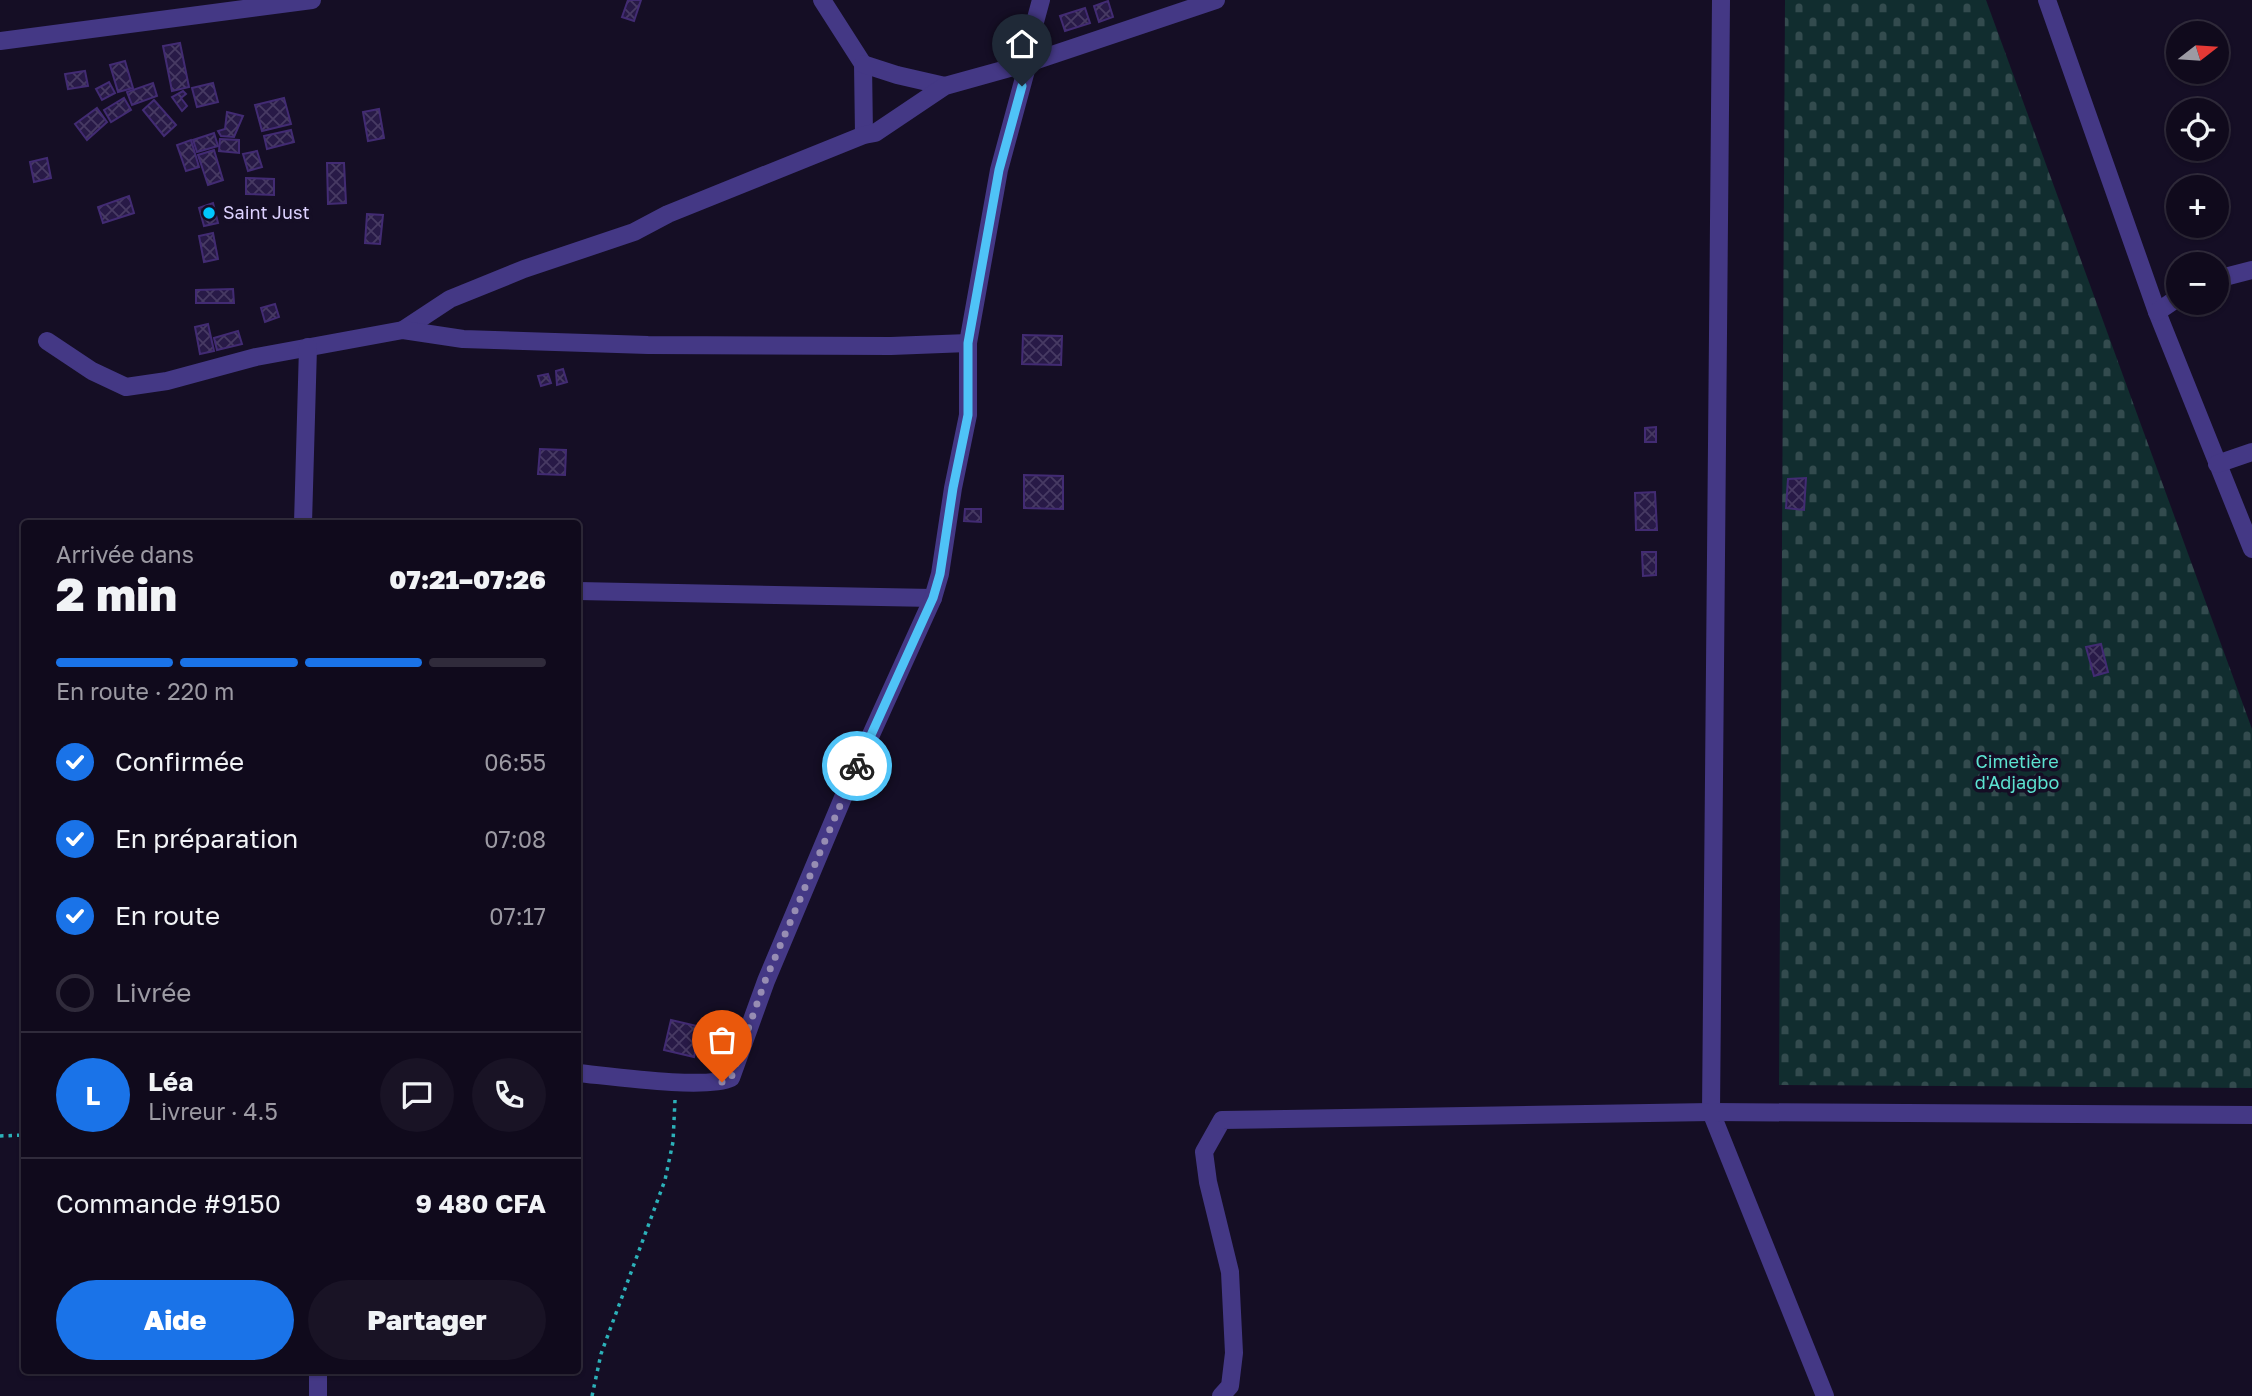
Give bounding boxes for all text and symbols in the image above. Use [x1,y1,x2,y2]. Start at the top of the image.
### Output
pin [992,14,1052,86]
north arrow [2166,21,2230,84]
map controls [2166,21,2229,315]
icon: home [1003,25,1041,63]
button: locate [2166,98,2229,161]
button: + [2166,175,2229,238]
place label: Saint Just [223,201,310,223]
marker: Saint Just [201,205,217,221]
button: − [2166,252,2229,315]
text: Arrivée dans [56,540,194,568]
text: 07:21–07:26 [389,564,546,595]
text: 2 min [56,566,177,621]
text: En route · 220 m [56,677,234,705]
courier [822,731,892,801]
icon: check [56,743,94,781]
text: Confirmée [115,746,244,777]
icon: bike [838,747,876,785]
text: 06:55 [484,748,546,776]
park label: Cimetière d'Adjagbo [1975,750,2059,793]
icon: check [56,820,94,858]
text: En préparation [115,823,298,854]
text: 07:08 [484,825,546,853]
icon: check [56,897,94,935]
text: En route [115,900,220,931]
text: 07:17 [489,902,546,930]
text: Livrée [115,977,191,1008]
pin [692,1010,752,1082]
icon: bag [703,1021,741,1059]
button: chat [380,1058,454,1132]
button: phone [472,1058,546,1132]
text: Léa [148,1066,193,1097]
text: L [86,1080,100,1111]
text: Livreur · 4.5 [148,1097,278,1125]
text: Commande #9150 [56,1188,281,1219]
text: 9 480 CFA [416,1188,546,1219]
button: Aide [56,1280,294,1360]
button: Partager [308,1280,546,1360]

